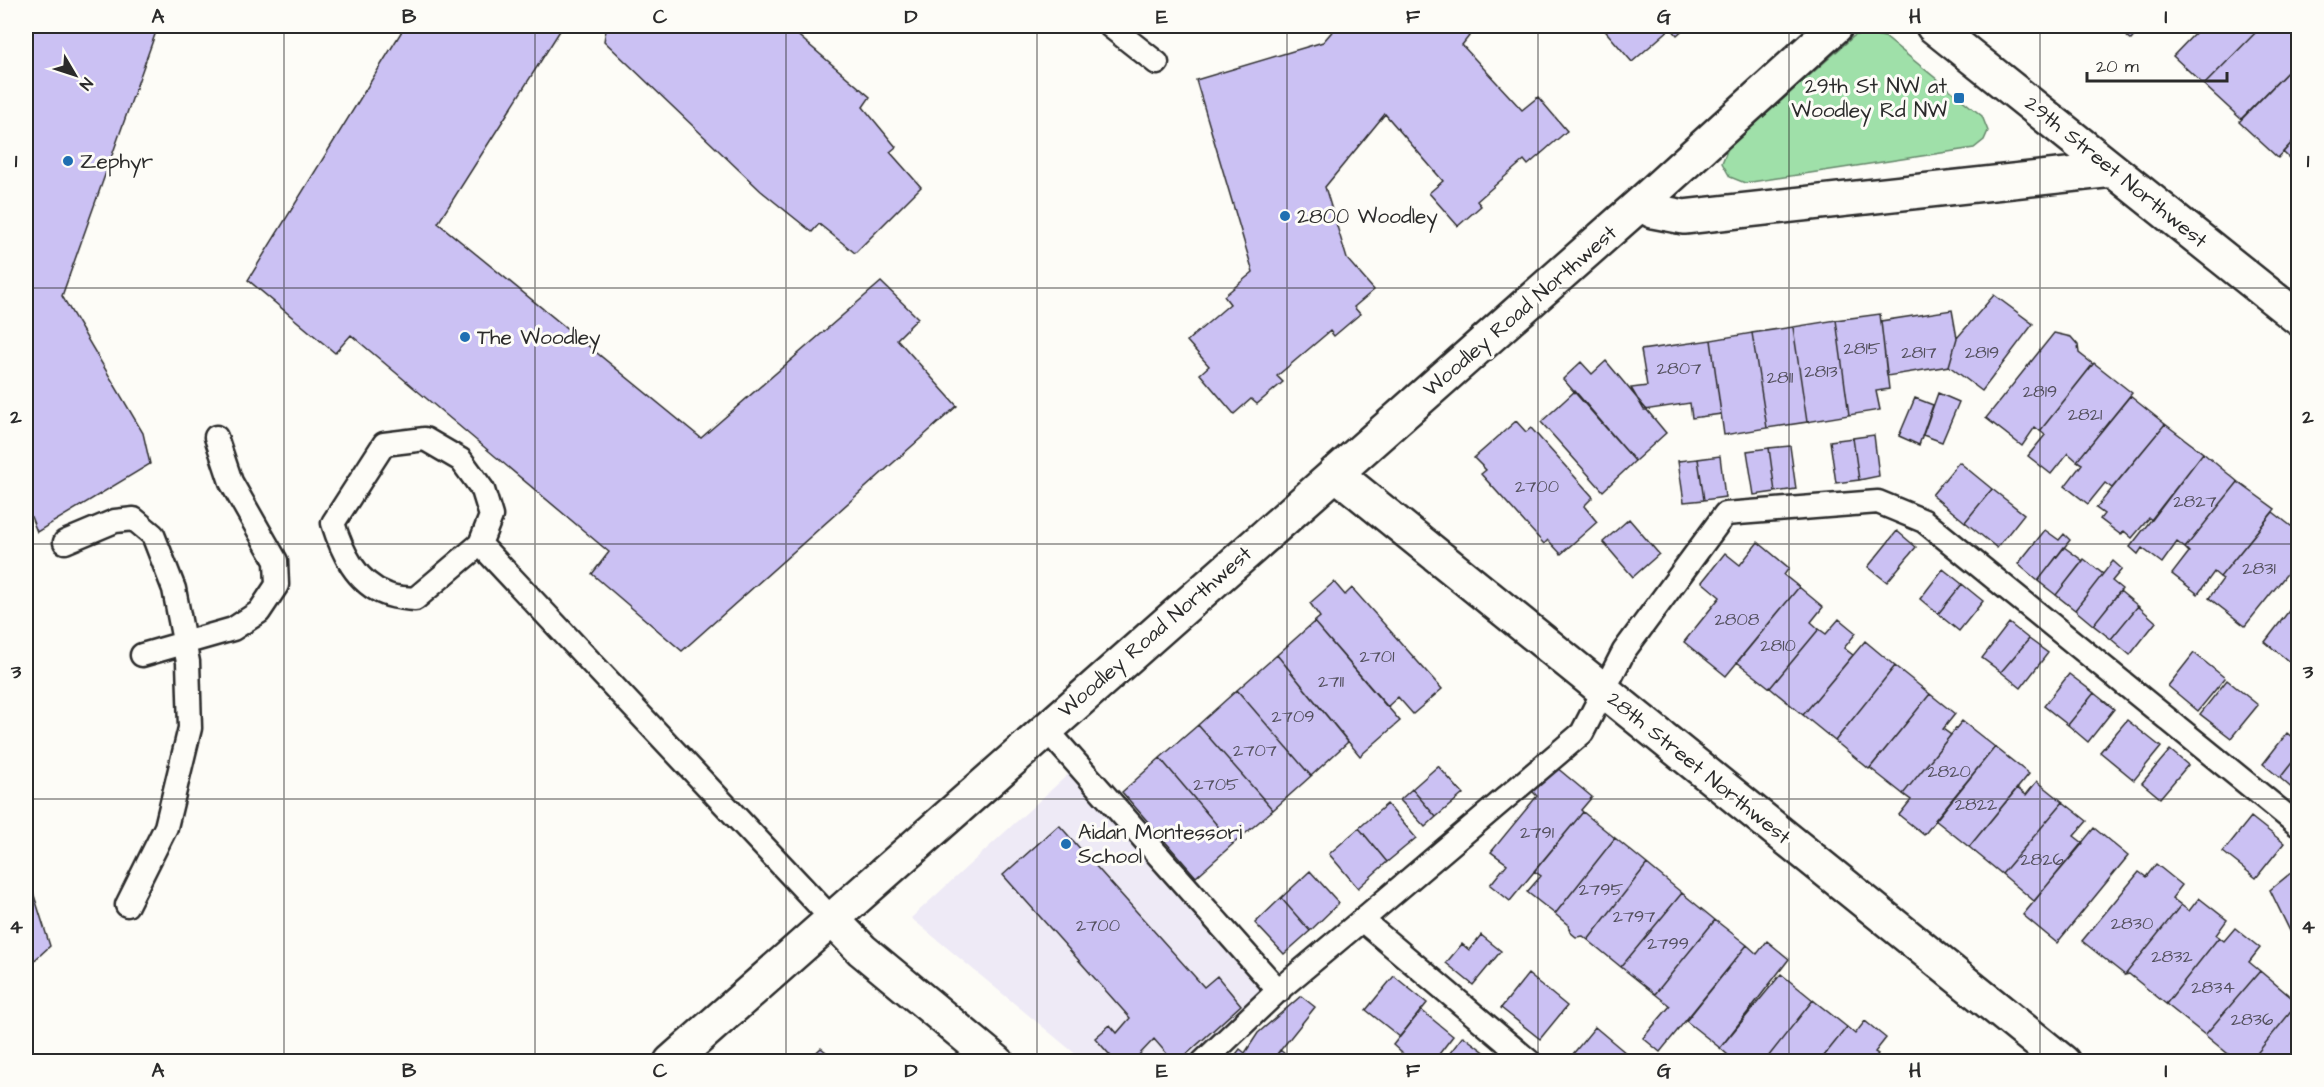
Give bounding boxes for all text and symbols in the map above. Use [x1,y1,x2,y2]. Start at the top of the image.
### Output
text: A [152,3,165,31]
text: B [402,3,417,31]
text: C [653,3,668,31]
text: D [905,3,918,31]
text: E [1156,3,1168,31]
text: F [1406,3,1421,31]
text: G [1657,3,1671,31]
text: H [1909,3,1921,31]
text: I [2164,3,2168,31]
north arrow [45,45,105,105]
scale bar [2087,45,2226,83]
text: 20 m [2096,54,2139,79]
place label: 29th St NW at Woodley Rd NW [1791,72,1947,127]
text: N [74,73,98,95]
street label: 29th Street Northwest [2019,89,2214,255]
marker: 29th St NW at Woodley Rd NW [1952,91,1966,105]
text: 1 [15,147,18,175]
place label: Zephyr [80,147,153,178]
text: 1 [2307,147,2310,175]
marker: Zephyr [61,154,75,168]
place label: 2800 Woodley [1297,202,1438,233]
marker: 2800 Woodley [1278,209,1292,223]
street label: Woodley Road Northwest [1417,218,1625,405]
place label: The Woodley [477,323,601,354]
marker: The Woodley [458,330,472,344]
house number: 2815 [1843,336,1881,361]
house number: 2817 [1901,340,1937,365]
house number: 2819 [1965,340,1999,365]
house number: 2807 [1657,356,1701,381]
house number: 2813 [1804,359,1838,384]
house number: 2811 [1767,365,1793,390]
house number: 2819 [2023,379,2057,404]
house number: 2821 [2068,402,2102,427]
text: 2 [9,403,22,431]
text: 2 [2301,403,2314,431]
house number: 2700 [1515,474,1559,499]
house number: 2827 [2173,489,2217,514]
street label: Woodley Road Northwest [1052,539,1260,726]
house number: 2831 [2242,556,2276,581]
house number: 2808 [1715,607,1760,632]
house number: 2810 [1760,633,1796,658]
house number: 2701 [1359,644,1395,669]
text: 3 [10,658,22,686]
text: 3 [2302,658,2314,686]
house number: 2711 [1318,669,1344,694]
street label: 28th Street Northwest [1601,685,1797,852]
house number: 2709 [1272,704,1314,729]
house number: 2707 [1233,738,1277,763]
house number: 2820 [1927,759,1971,784]
house number: 2705 [1193,772,1239,797]
house number: 2822 [1955,792,1998,817]
place label: Aidan Montessori School [1078,818,1242,871]
house number: 2791 [1520,820,1554,845]
marker: Aidan Montessori School [1059,837,1073,851]
house number: 2826 [2020,847,2064,872]
house number: 2795 [1579,877,1623,902]
house number: 2797 [1613,904,1655,929]
house number: 2830 [2111,911,2153,936]
text: 4 [9,913,23,941]
house number: 2700 [1076,913,1120,938]
text: 4 [2301,913,2315,941]
house number: 2799 [1647,931,1689,956]
house number: 2832 [2151,944,2193,969]
house number: 2834 [2191,975,2235,1000]
house number: 2836 [2231,1007,2273,1032]
text: A [152,1057,165,1085]
text: B [402,1057,417,1085]
text: C [653,1057,668,1085]
text: D [905,1057,918,1085]
text: E [1156,1057,1168,1085]
text: F [1406,1057,1421,1085]
text: G [1657,1057,1671,1085]
text: H [1909,1057,1921,1085]
text: I [2164,1057,2168,1085]

